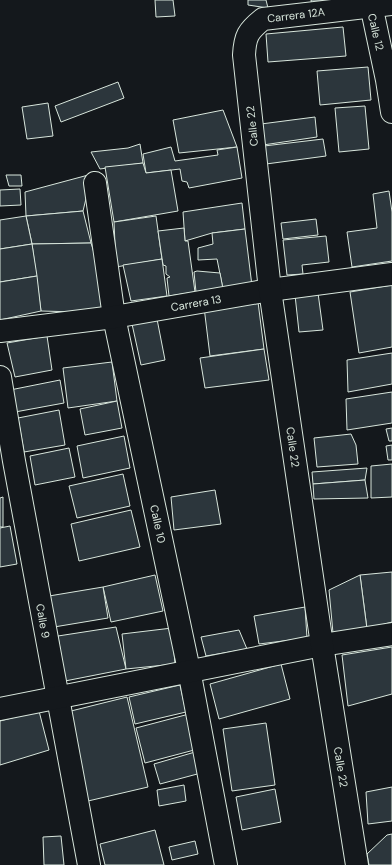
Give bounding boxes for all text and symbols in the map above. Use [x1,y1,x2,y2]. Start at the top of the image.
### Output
street label: Carrera 12A [266,5,326,25]
street label: Calle 12 [365,12,387,52]
street label: Calle 22 [243,105,261,147]
street label: Carrera 13 [170,292,222,314]
street label: Calle 22 [283,426,303,468]
street label: Calle 10 [147,504,169,544]
street label: Calle 9 [33,603,53,639]
street label: Calle 22 [331,746,351,788]

